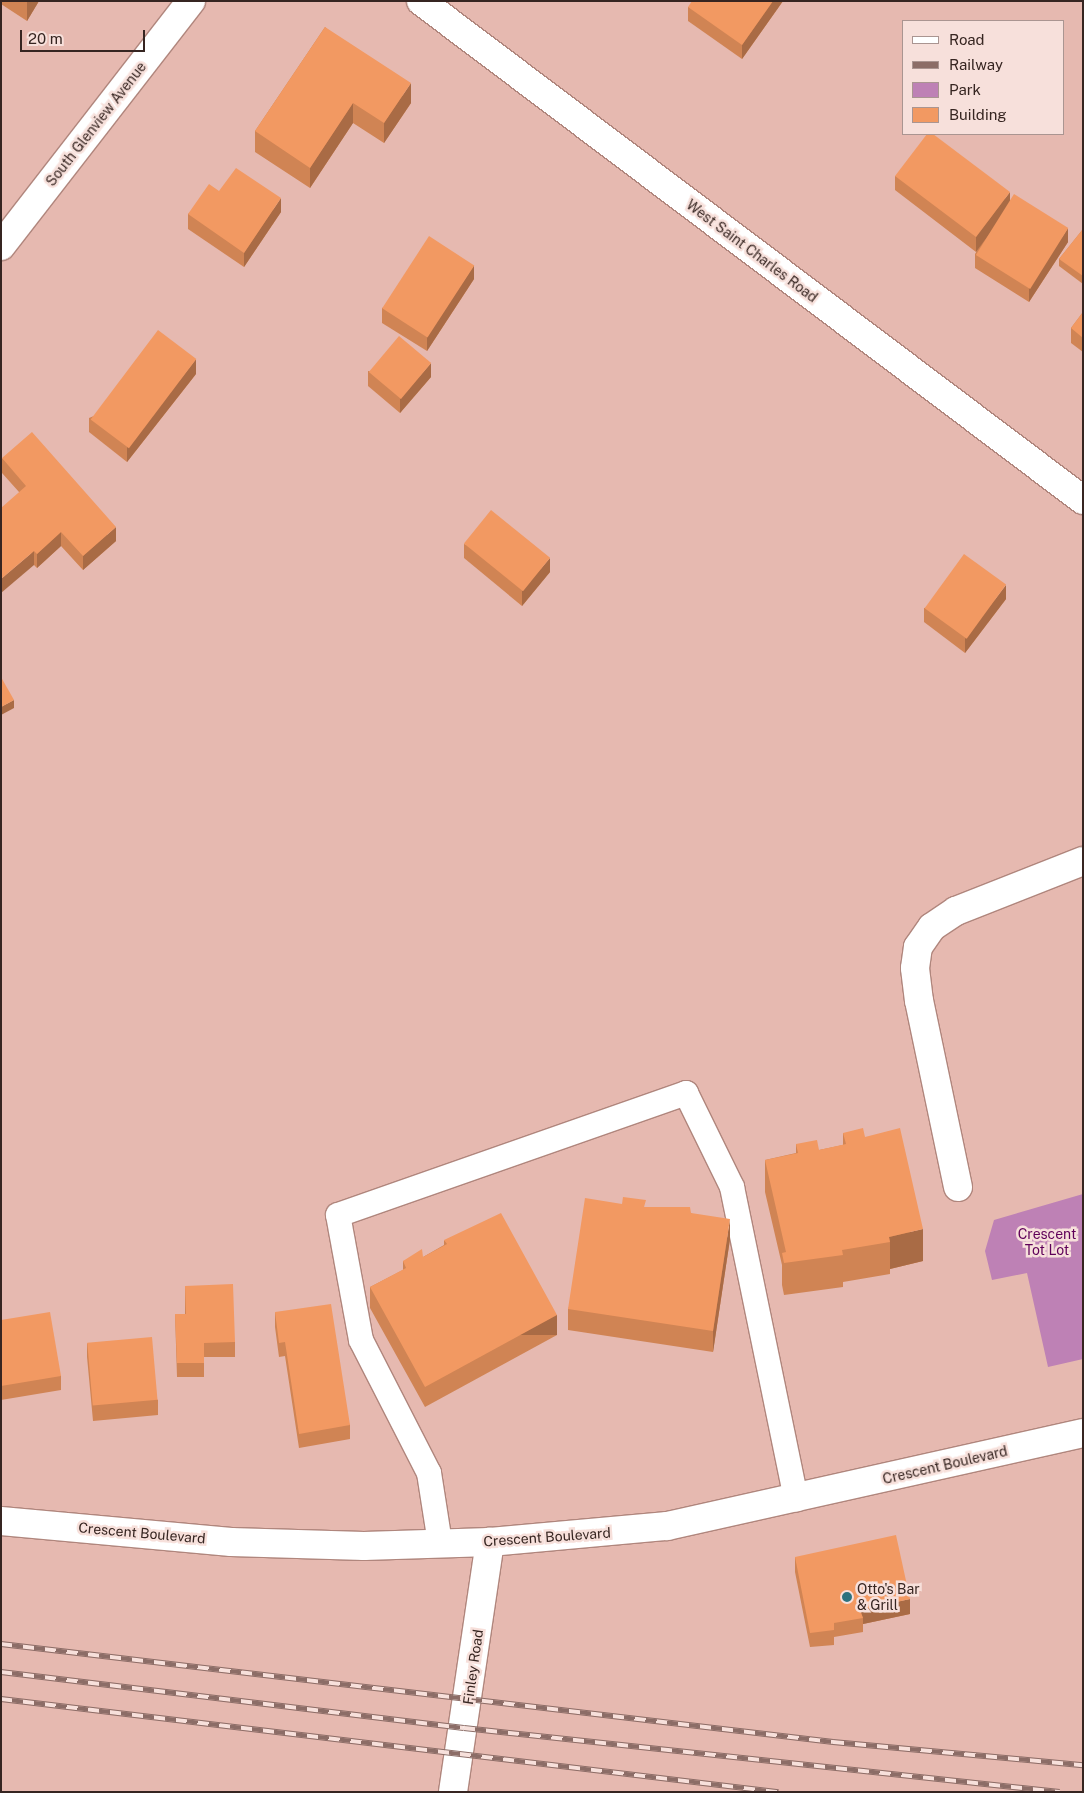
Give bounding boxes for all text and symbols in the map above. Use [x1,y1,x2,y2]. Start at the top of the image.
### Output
scale bar [22,20,148,52]
legend [902,20,1064,135]
text: 20 m [28,30,63,47]
text: Road [949,31,985,48]
text: Railway [949,56,1003,73]
street label: South Glenview Avenue [42,59,150,189]
text: Park [949,81,981,98]
text: Building [949,106,1007,123]
street label: West Saint Charles Road [683,196,821,306]
park label: Crescent Tot Lot [1018,1226,1076,1258]
street label: Crescent Boulevard [881,1442,1009,1488]
street label: Crescent Boulevard [78,1519,206,1547]
street label: Crescent Boulevard [483,1524,611,1550]
place label: Otto's Bar & Grill [857,1581,920,1614]
marker: Otto's Bar & Grill [841,1591,853,1603]
street label: Finley Road [459,1628,487,1706]

